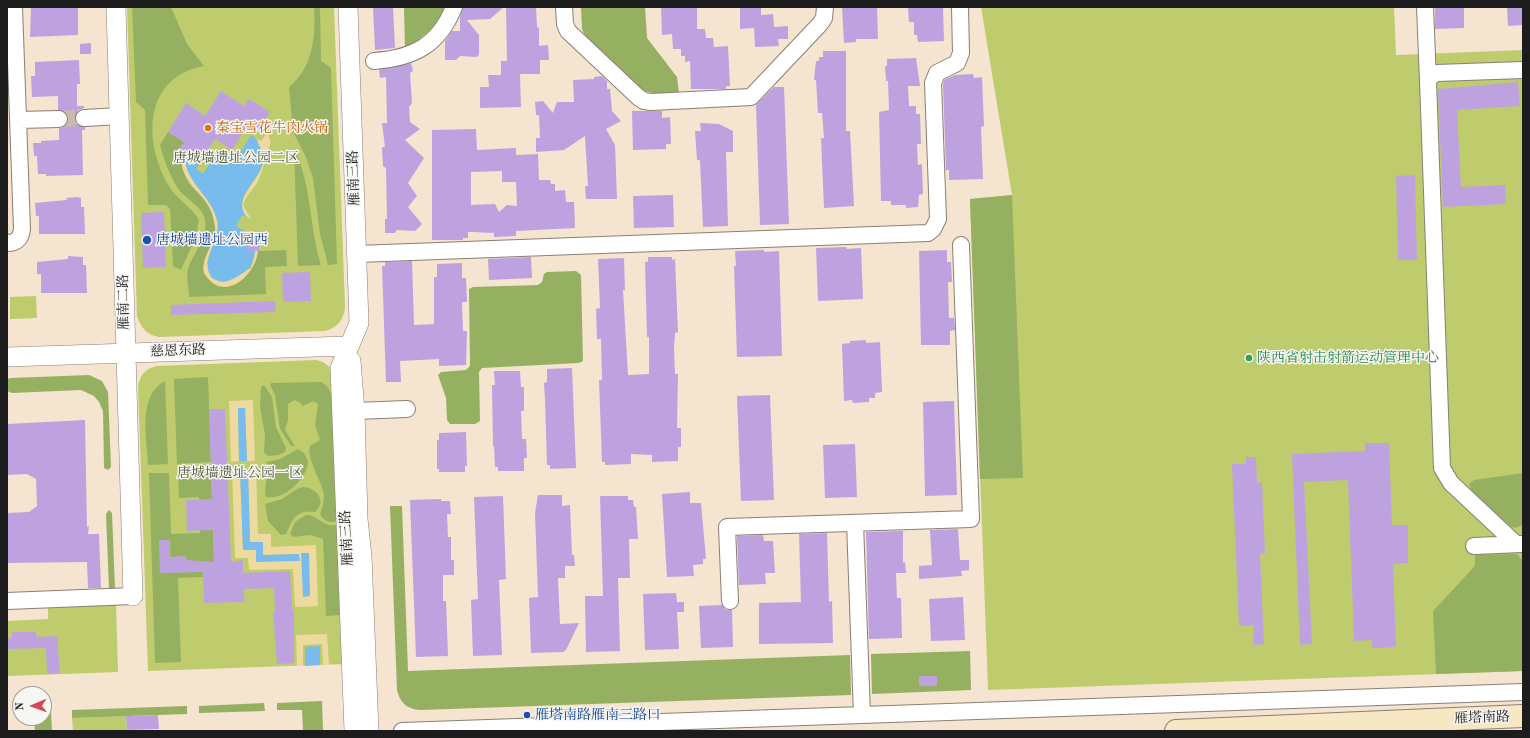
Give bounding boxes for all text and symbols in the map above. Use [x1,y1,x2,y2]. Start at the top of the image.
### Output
place label: 秦宝雪花牛肉火锅 [216,120,328,136]
marker: 秦宝雪花牛肉火锅 [203,123,213,133]
park label: 唐城墙遗址公园二区 [173,150,299,166]
street label: 雁南三路 [345,150,363,206]
place label: 唐城墙遗址公园西 [156,232,268,248]
marker: 唐城墙遗址公园西 [141,234,153,246]
street label: 雁南二路 [115,274,133,330]
street label: 慈恩东路 [150,342,206,360]
place label: 陕西省射击射箭运动管理中心 [1257,350,1439,366]
marker: 陕西省射击射箭运动管理中心 [1244,353,1254,363]
park label: 唐城墙遗址公园一区 [177,465,303,481]
street label: 雁南三路 [337,510,357,566]
north arrow [12,686,52,726]
text: N [15,702,26,711]
place label: 雁塔南路雁南三路口 [535,707,661,723]
street label: 雁塔南路 [1454,709,1510,727]
marker: 雁塔南路雁南三路口 [522,710,532,720]

